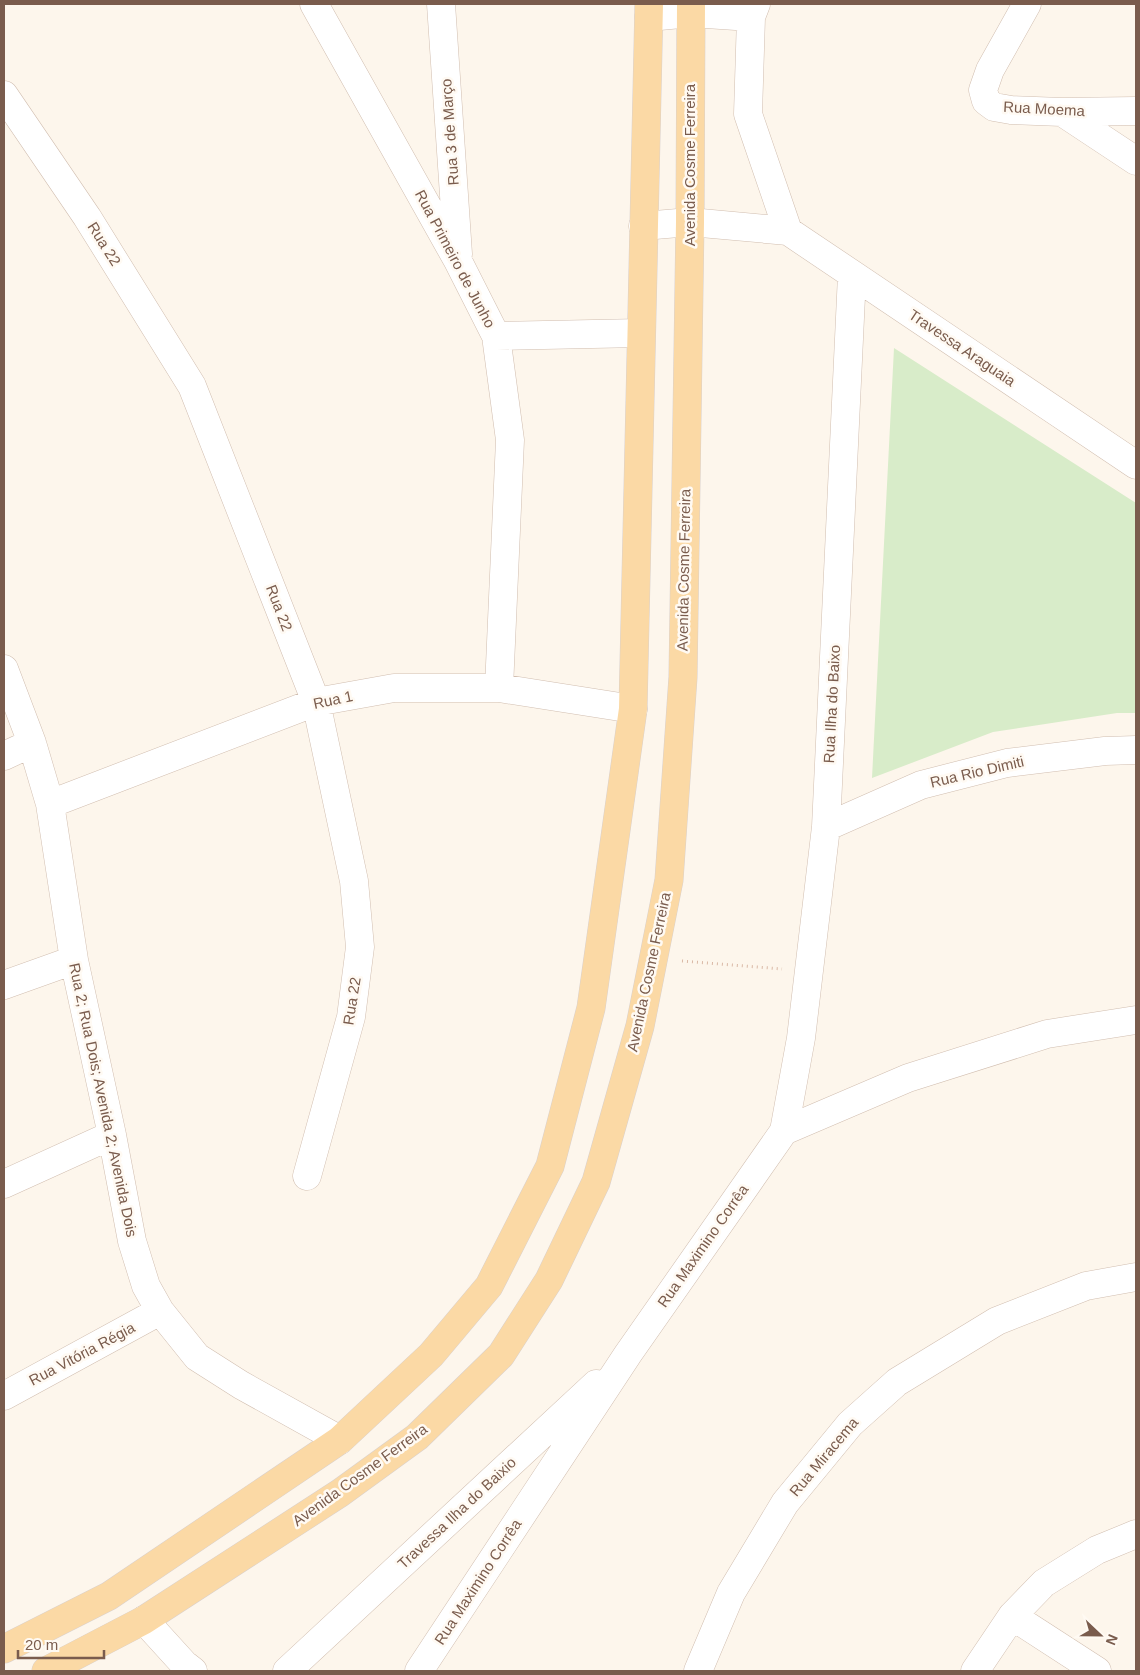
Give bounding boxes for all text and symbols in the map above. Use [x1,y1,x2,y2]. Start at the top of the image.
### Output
street label: Rua 3 de Março [437,78,462,186]
street label: Avenida Cosme Ferreira [681,83,698,246]
street label: Rua Moema [1003,98,1086,119]
street label: Rua Primeiro de Junho [412,187,499,330]
street label: Rua 22 [84,219,124,269]
street label: Travessa Araguaia [906,306,1019,390]
street label: Avenida Cosme Ferreira [674,488,693,651]
street label: Rua 22 [263,582,296,633]
street label: Rua Ilha do Baixo [820,644,843,764]
street label: Rua 1 [312,687,354,712]
street label: Rua Rio Dimiti [928,752,1026,791]
street label: Avenida Cosme Ferreira [623,890,674,1053]
street label: Rua 2; Rua Dois; Avenida 2; Avenida Dois [66,961,141,1238]
street label: Rua 22 [339,976,364,1026]
street label: Rua Maximino Corrêa [654,1181,752,1310]
street label: Rua Vitória Régia [26,1318,138,1389]
street label: Rua Miracema [786,1413,862,1499]
street label: Avenida Cosme Ferreira [289,1420,431,1529]
street label: Travessa Ilha do Baixio [394,1453,519,1572]
street label: Rua Maximino Corrêa [431,1515,525,1648]
north arrow [1075,1610,1125,1660]
scale bar [18,1628,104,1660]
text: N [1103,1632,1121,1648]
text: 20 m [25,1636,58,1653]

